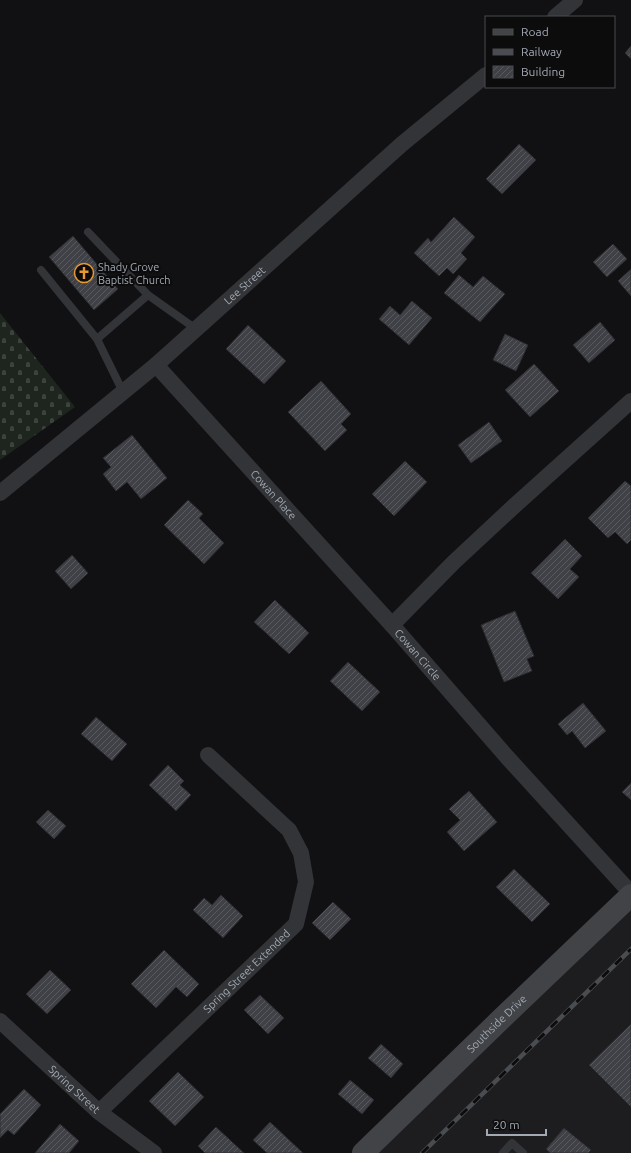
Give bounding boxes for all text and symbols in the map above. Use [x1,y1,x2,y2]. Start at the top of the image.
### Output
legend [485,16,615,88]
text: Road [521,25,549,38]
text: Railway [521,45,562,58]
text: Building [521,65,565,78]
place label: Shady Grove Baptist Church [98,261,171,286]
church icon: Shady Grove Baptist Church [73,262,95,284]
street label: Lee Street [222,263,268,307]
street label: Cowan Place [248,467,299,522]
street label: Cowan Circle [392,627,443,683]
street label: Spring Street Extended [201,927,292,1015]
street label: Southside Drive [464,992,529,1055]
street label: Spring Street [46,1063,103,1116]
scale bar [487,1111,546,1137]
text: 20 m [493,1118,520,1131]

